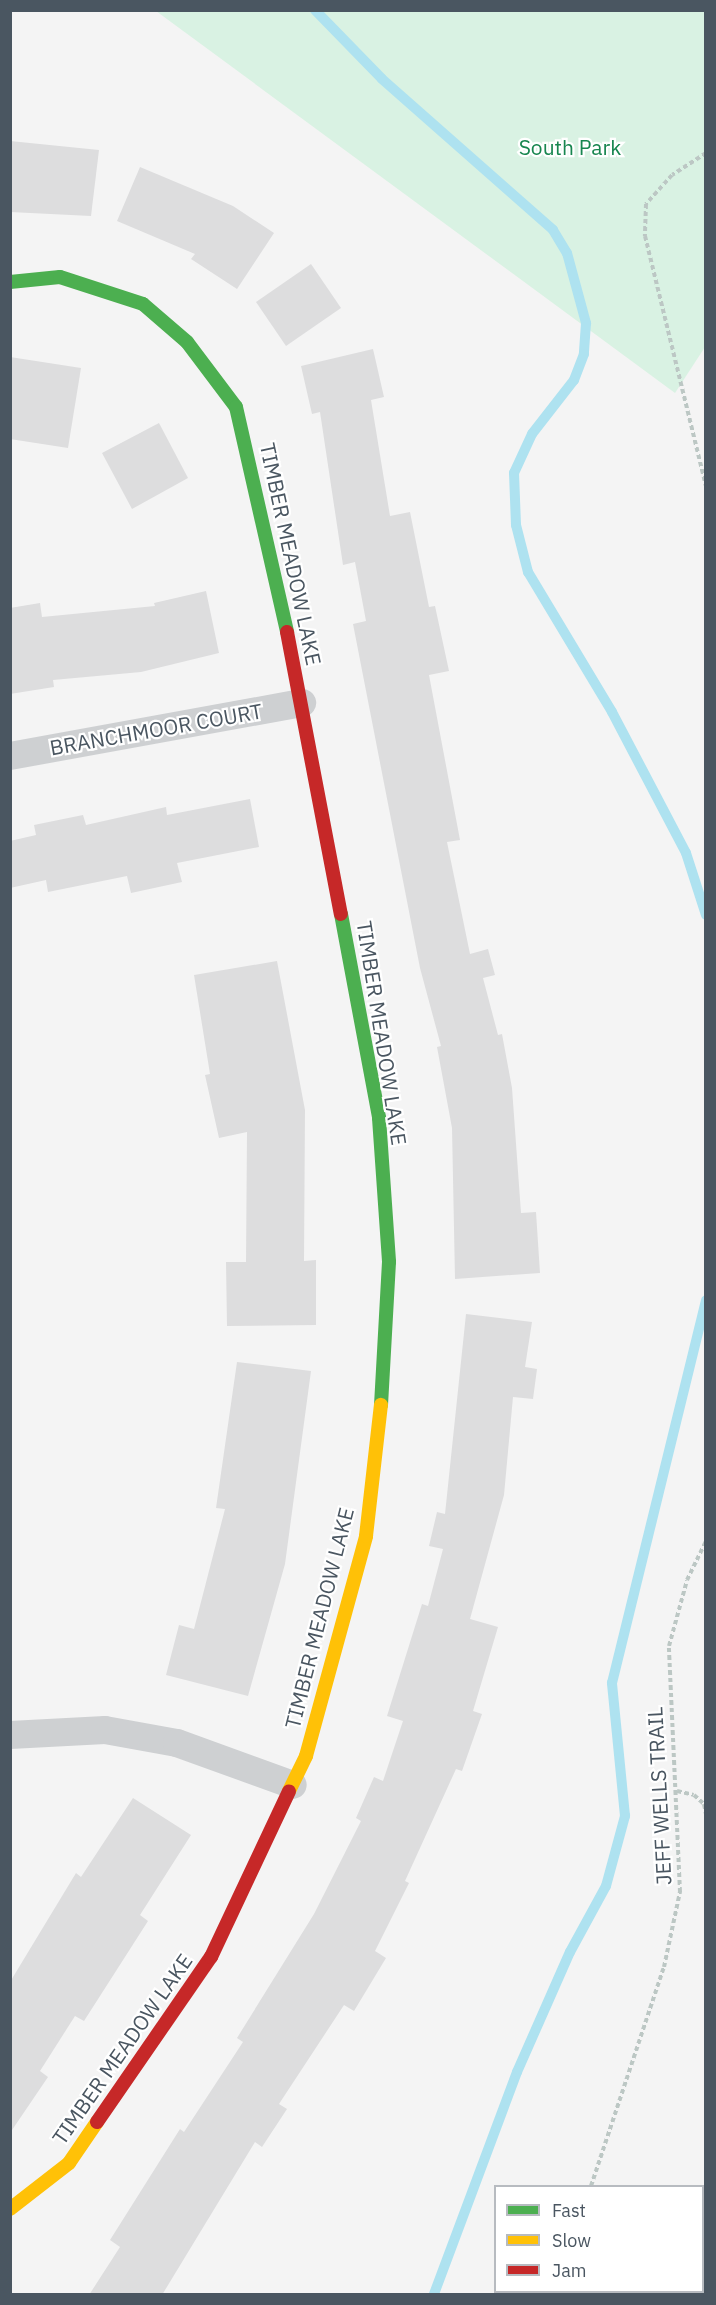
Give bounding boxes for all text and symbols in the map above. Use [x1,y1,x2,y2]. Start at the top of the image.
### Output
park label: South Park [519,134,621,160]
street label: TIMBER MEADOW LAKE [255,440,327,668]
street label: BRANCHMOOR COURT [48,698,264,760]
street label: TIMBER MEADOW LAKE [352,919,412,1147]
street label: TIMBER MEADOW LAKE [279,1505,359,1731]
street label: JEFF WELLS TRAIL [642,1706,676,1886]
street label: TIMBER MEADOW LAKE [47,1949,197,2149]
legend [494,2185,704,2293]
text: Fast [552,2199,586,2222]
text: Slow [552,2229,591,2252]
text: Jam [552,2259,587,2282]

